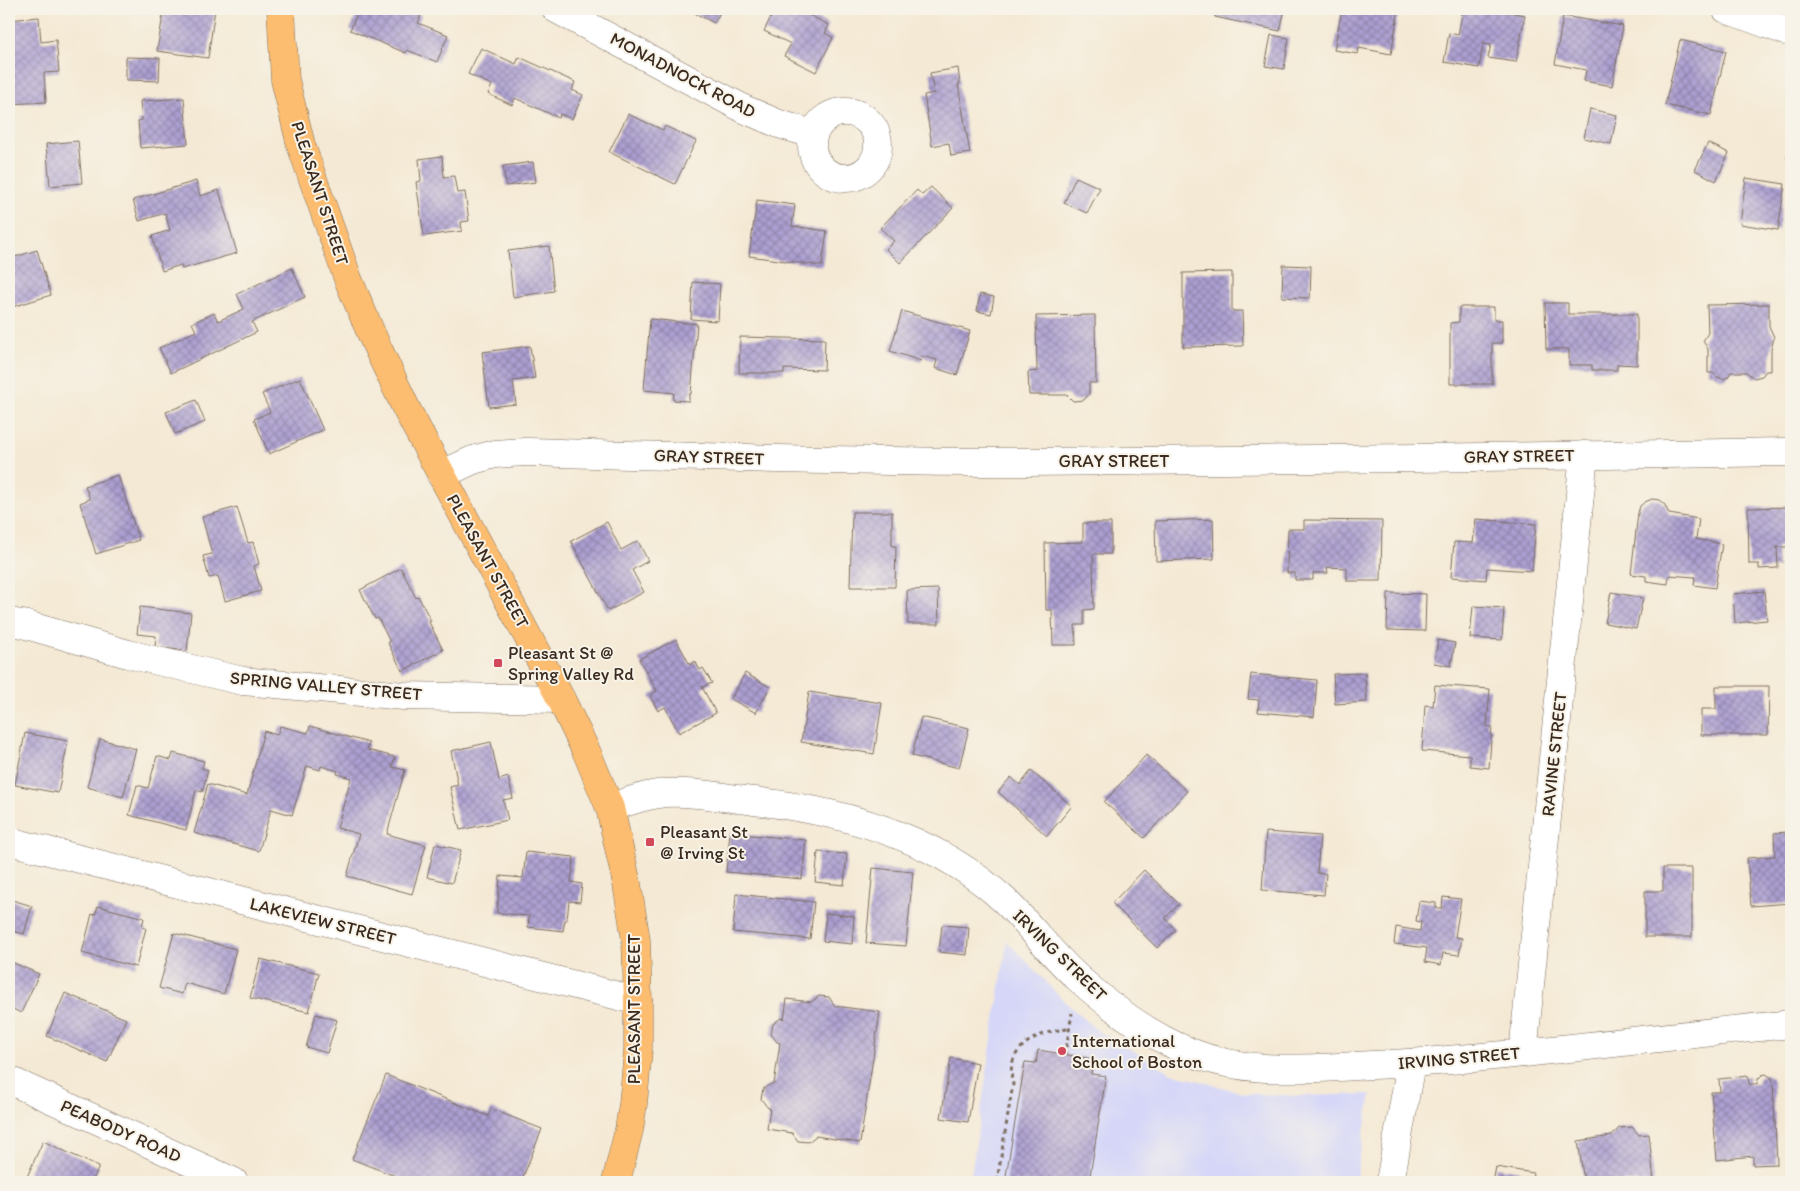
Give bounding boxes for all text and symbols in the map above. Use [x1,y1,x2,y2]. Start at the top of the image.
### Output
street label: MONADNOCK ROAD [606,27,760,123]
street label: PLEASANT STREET [286,118,354,268]
street label: GRAY STREET [653,444,765,470]
street label: GRAY STREET [1463,444,1575,468]
street label: GRAY STREET [1059,450,1169,472]
street label: PLEASANT STREET [442,490,534,632]
place label: Pleasant St @ Spring Valley Rd [508,642,634,685]
marker: Pleasant St @ Spring Valley Rd [492,657,504,669]
street label: SPRING VALLEY STREET [229,667,423,705]
street label: RAVINE STREET [1537,691,1571,817]
place label: Pleasant St @ Irving St [660,821,748,864]
marker: Pleasant St @ Irving St [644,836,656,848]
street label: LAKEVIEW STREET [248,892,398,950]
street label: IRVING STREET [1008,904,1112,1006]
street label: PLEASANT STREET [623,934,645,1084]
place label: International School of Boston [1072,1030,1202,1073]
street label: IRVING STREET [1397,1042,1521,1074]
marker: International School of Boston [1056,1045,1068,1057]
street label: PEABODY ROAD [57,1095,185,1168]

